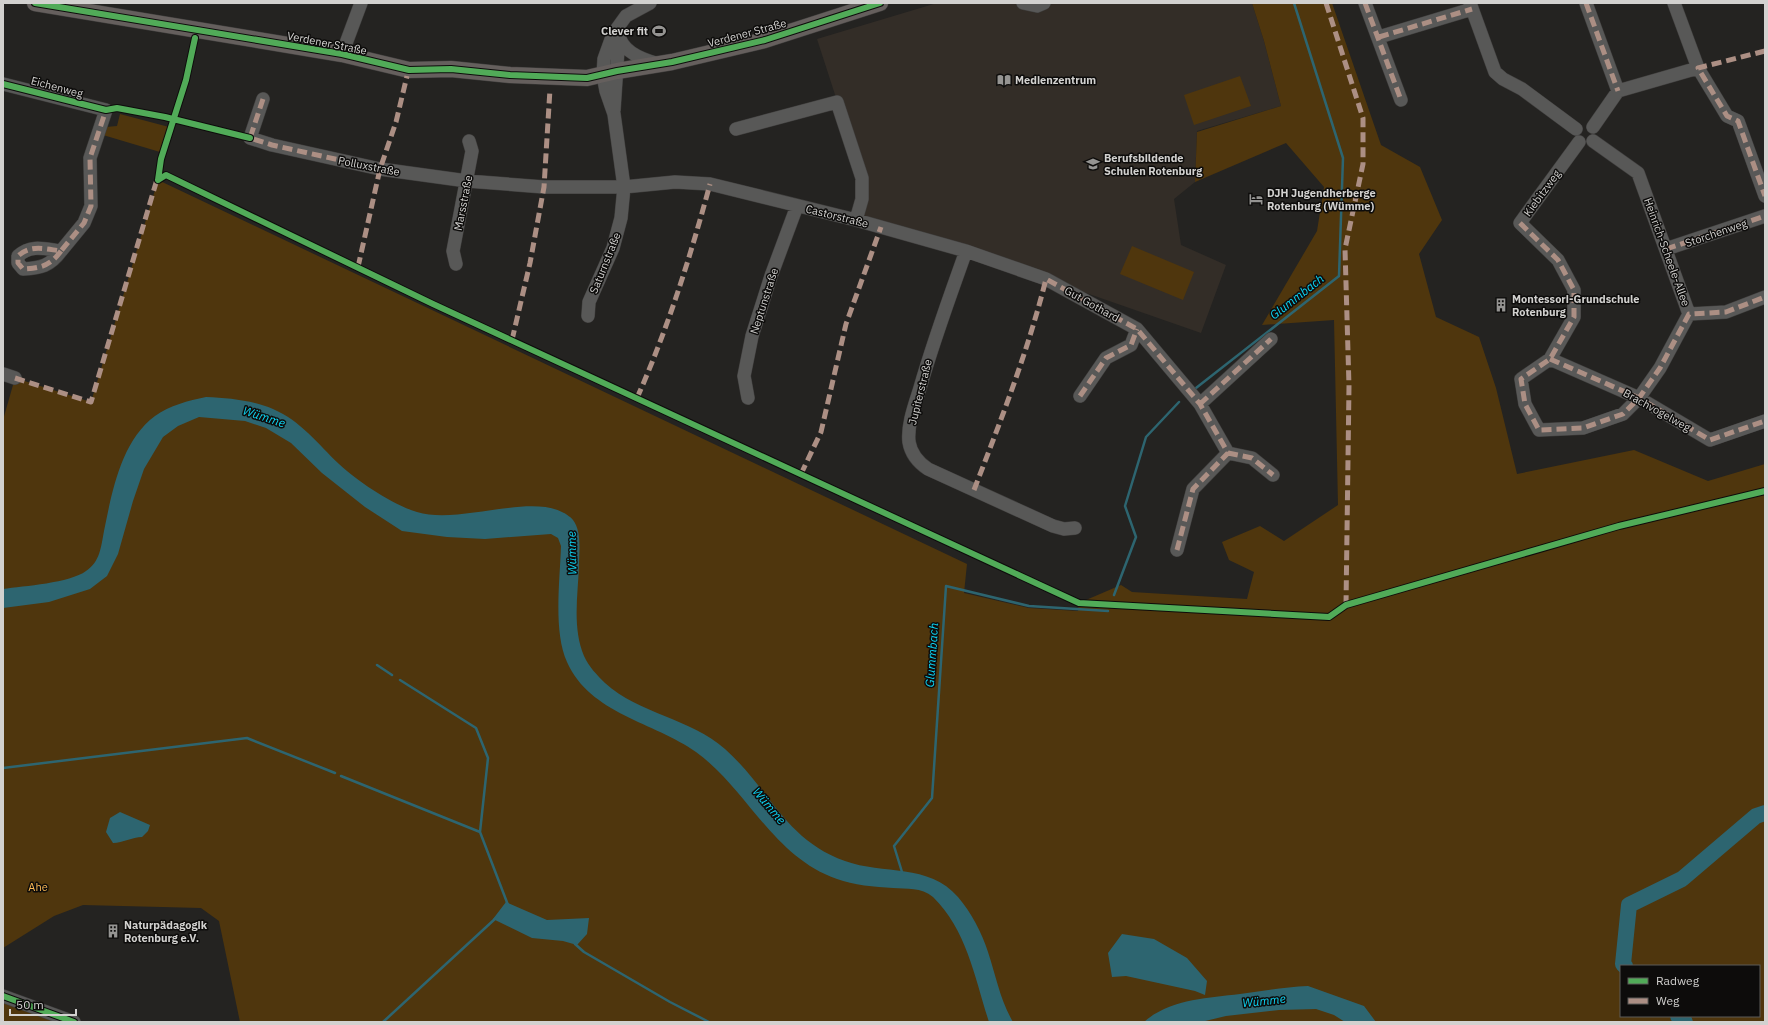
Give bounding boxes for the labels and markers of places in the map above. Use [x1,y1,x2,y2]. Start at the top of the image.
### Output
sports icon: Clever fit [651,23,667,39]
place label: Clever fit [601,24,648,38]
library icon: Medienzentrum [996,72,1012,88]
place label: Medienzentrum [1015,73,1096,87]
place label: Berufsbildende Schulen Rotenburg [1104,151,1203,178]
school or university icon: Berufsbildende Schulen Rotenburg [1085,156,1101,172]
place label: DJH Jugendherberge Rotenburg (Wümme) [1267,186,1376,213]
hotel icon: DJH Jugendherberge Rotenburg (Wümme) [1248,191,1264,207]
place label: Montessori-Grundschule Rotenburg [1512,292,1640,319]
building icon: Montessori-Grundschule Rotenburg [1493,297,1509,313]
place label: Naturpädagogik Rotenburg e.V. [124,918,208,945]
building icon: Naturpädagogik Rotenburg e.V. [105,923,121,939]

